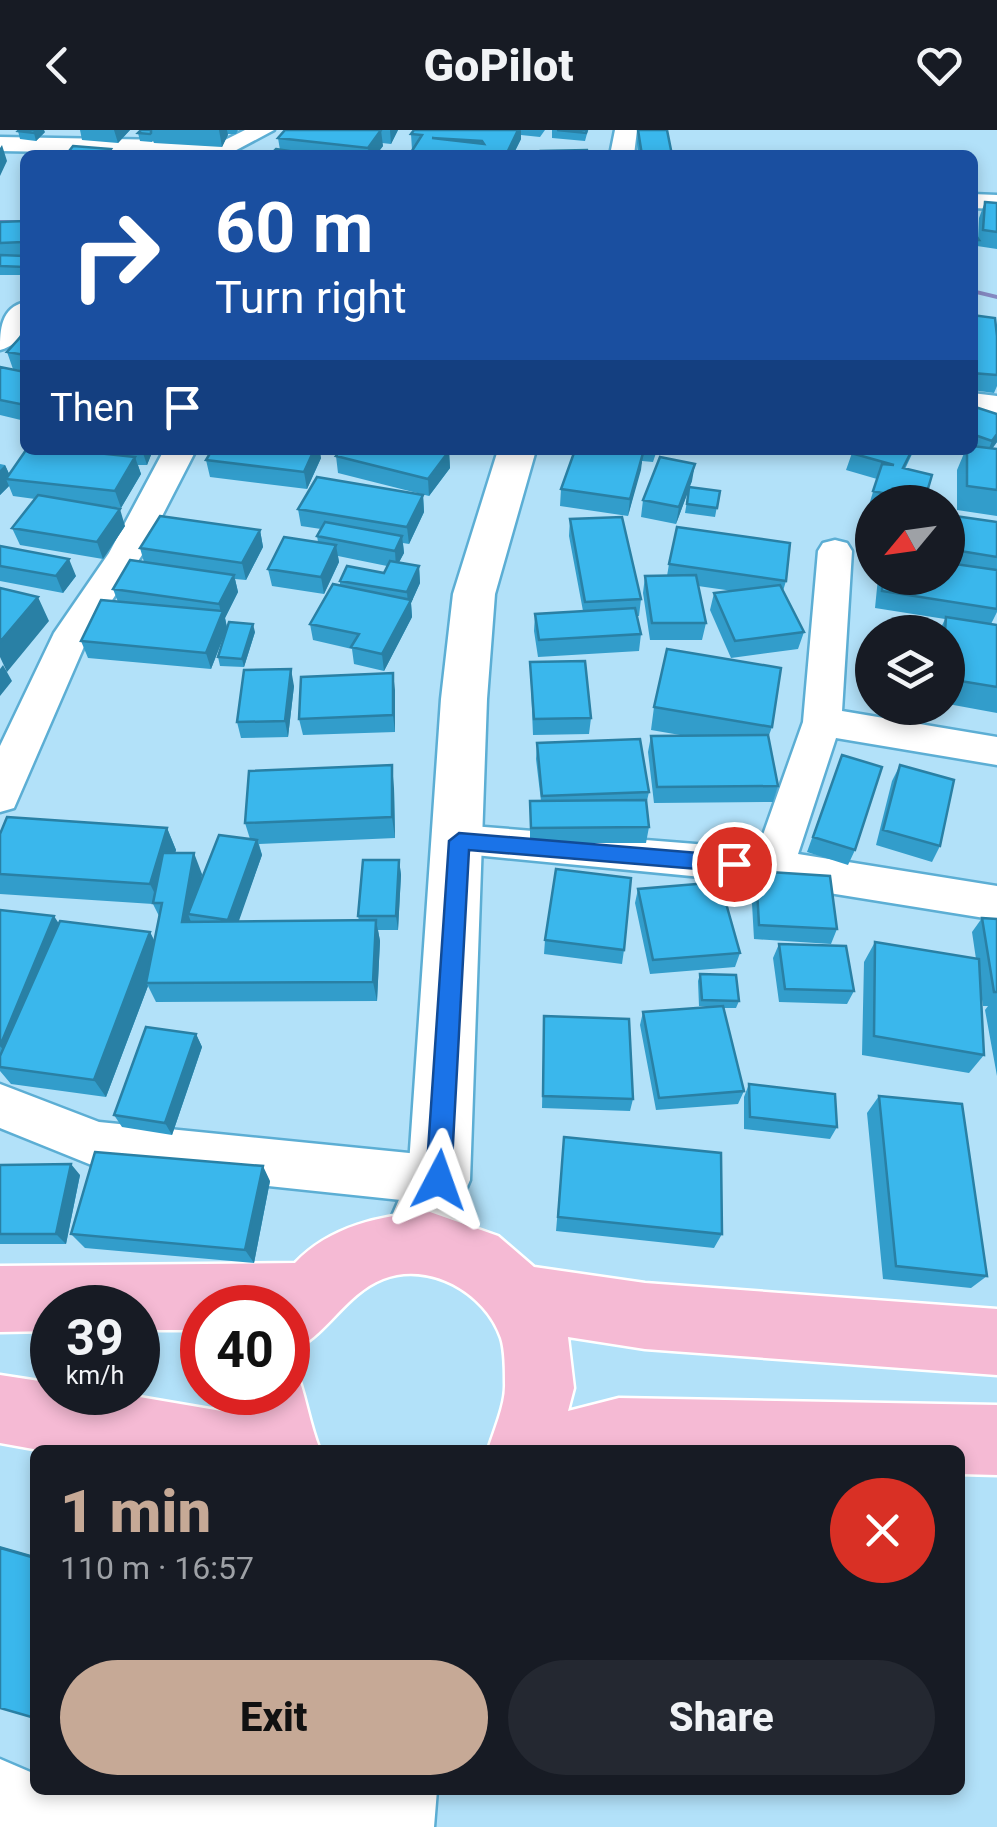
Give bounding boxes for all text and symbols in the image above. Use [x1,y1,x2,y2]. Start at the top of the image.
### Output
icon: back [30,38,85,93]
icon: heart [912,38,967,93]
text: GoPilot [423,39,574,92]
text: 60 m [215,187,373,269]
icon: right [50,190,180,320]
text: Turn right [215,271,407,324]
icon: arrive [155,380,210,435]
text: Then [50,386,135,430]
north arrow [855,485,965,595]
map controls [855,485,965,725]
button: layers [855,615,965,725]
pin [692,822,777,907]
icon: arrive [707,837,762,892]
position arrow [387,1128,491,1232]
speed limit sign: 40 [180,1285,310,1415]
text: 39 [66,1309,124,1367]
text: km/h [66,1361,124,1390]
text: 1 min [60,1476,211,1547]
button: close [830,1478,935,1583]
text: 110 m · 16:57 [60,1549,254,1587]
button: Exit [60,1660,488,1775]
button: Share [508,1660,935,1775]

